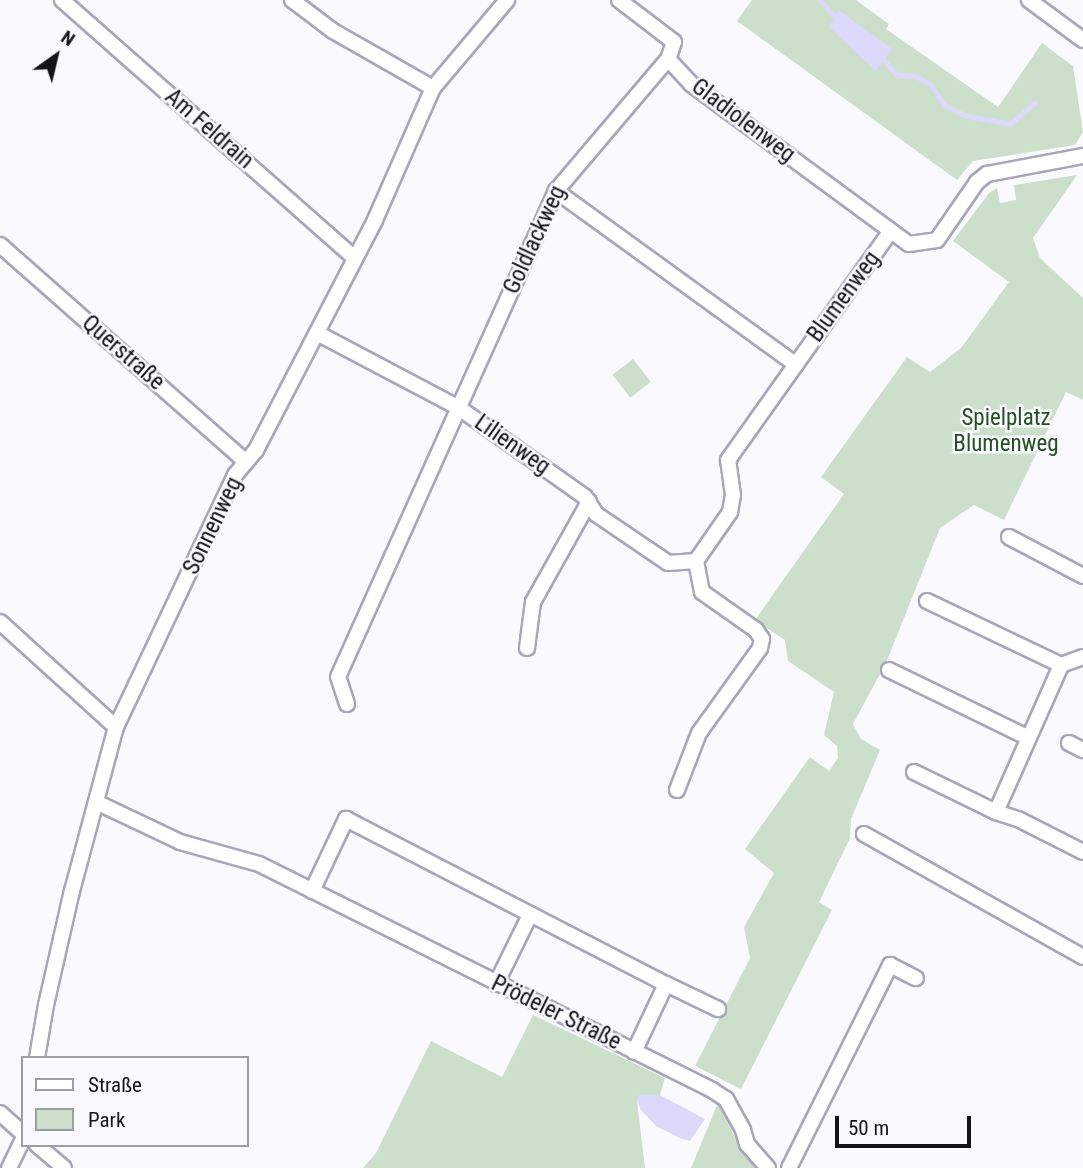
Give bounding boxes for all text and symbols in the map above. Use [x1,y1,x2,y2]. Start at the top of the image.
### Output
north arrow [21,21,91,91]
text: N [57,25,79,51]
street label: Gladiolenweg [686,73,800,169]
street label: Am Feldrain [159,83,259,175]
street label: Goldlackweg [498,182,572,298]
street label: Blumenweg [802,246,886,348]
street label: Querstraße [76,310,170,396]
park label: Spielplatz Blumenweg [953,404,1059,458]
street label: Lilienweg [469,409,555,481]
street label: Sonnenweg [178,473,248,579]
street label: Prödeler Straße [487,970,625,1056]
legend [21,1056,248,1147]
text: Straße [88,1073,142,1097]
scale bar [838,1102,974,1146]
text: Park [88,1108,125,1132]
text: 50 m [848,1116,889,1140]

